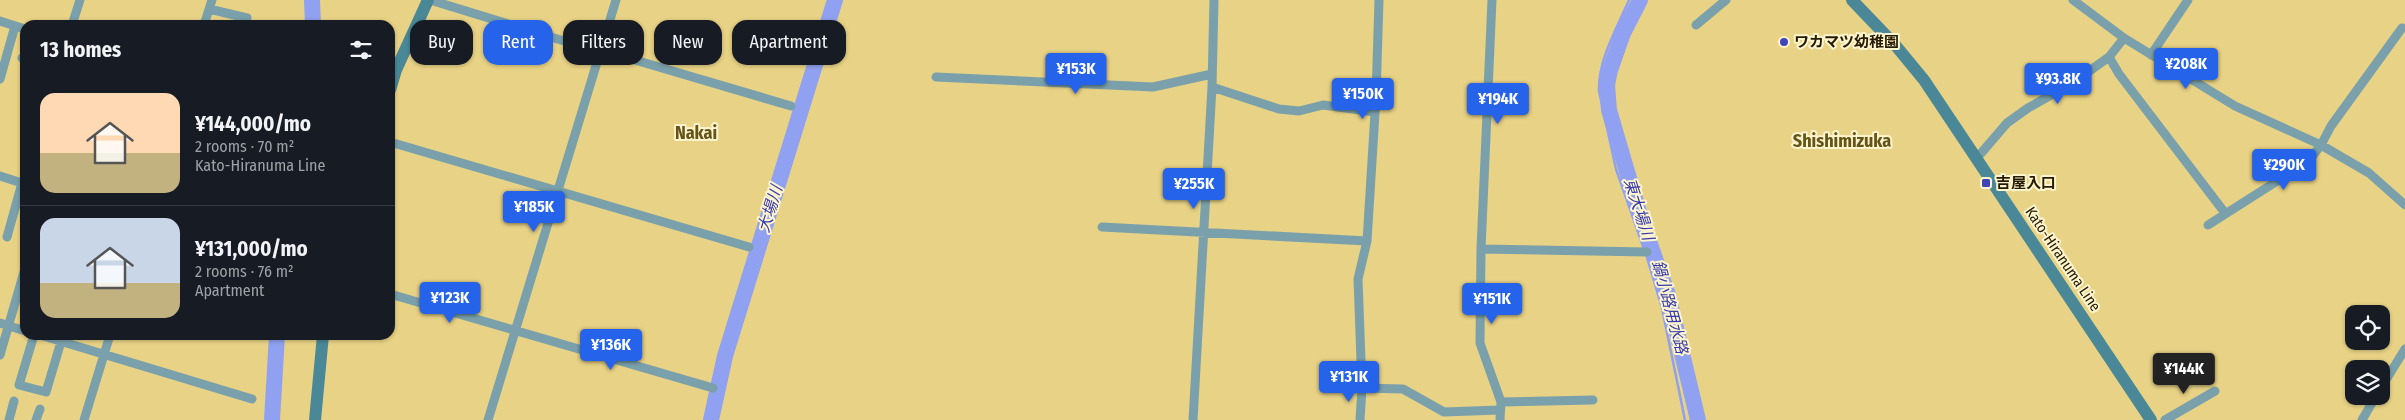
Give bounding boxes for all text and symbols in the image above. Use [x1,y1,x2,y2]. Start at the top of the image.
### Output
chip: Buy [410,20,473,65]
chip: Rent [483,20,553,65]
chip: Filters [563,20,644,65]
chip: New [654,20,722,65]
chip: Apartment [732,20,846,65]
place label: ワカマツ幼稚園 [1794,33,1899,51]
icon: filters [347,36,375,64]
marker: ワカマツ幼稚園 [1778,36,1790,48]
text: 13 homes [40,37,121,63]
pin: ¥208K [2151,48,2221,90]
pin: ¥153K [1041,52,1111,95]
text: ¥208K [2165,54,2207,73]
text: ¥153K [1056,59,1096,78]
pin: ¥93.8K [2017,62,2099,105]
text: ¥93.8K [2036,69,2080,88]
pin: ¥150K [1328,78,1398,120]
pin: ¥194K [1463,82,1533,125]
text: ¥150K [1343,84,1383,103]
text: ¥194K [1478,89,1518,108]
text: ¥144,000/mo [195,111,311,137]
icon: home [80,113,140,173]
district label: Nakai [675,122,717,144]
district label: Shishimizuka [1793,130,1891,152]
text: 2 rooms · 70 m² [195,137,294,156]
pin: ¥290K [2249,148,2319,191]
text: ¥290K [2263,155,2305,174]
text: Kato-Hiranuma Line [195,156,325,175]
pin: ¥255K [1159,168,1229,210]
text: ¥255K [1174,174,1214,193]
place label: 吉屋入口 [1996,174,2056,192]
water label: 東大場川 [1620,176,1659,244]
marker: 吉屋入口 [1980,177,1992,189]
water label: 大場川 [754,181,787,235]
pin: ¥185K [499,190,569,233]
text: ¥185K [514,197,554,216]
street label: Kato-Hiranuma Line [2021,203,2105,315]
text: ¥131,000/mo [195,236,308,262]
icon: home [80,238,140,298]
water label: 鍋小路用水路 [1648,258,1692,358]
text: 2 rooms · 76 m² [195,262,294,281]
text: Apartment [195,281,264,300]
pin: ¥123K [415,282,485,324]
pin: ¥151K [1457,282,1527,325]
text: ¥123K [431,288,469,307]
text: ¥151K [1473,289,1511,308]
map controls [2345,305,2390,405]
button: locate [2345,305,2390,350]
pin: ¥136K [576,328,646,371]
text: ¥136K [591,335,631,354]
pin: ¥144K [2149,352,2219,395]
text: ¥144K [2164,359,2204,378]
pin: ¥131K [1314,360,1384,403]
button: layers [2345,360,2390,405]
text: ¥131K [1330,367,1368,386]

